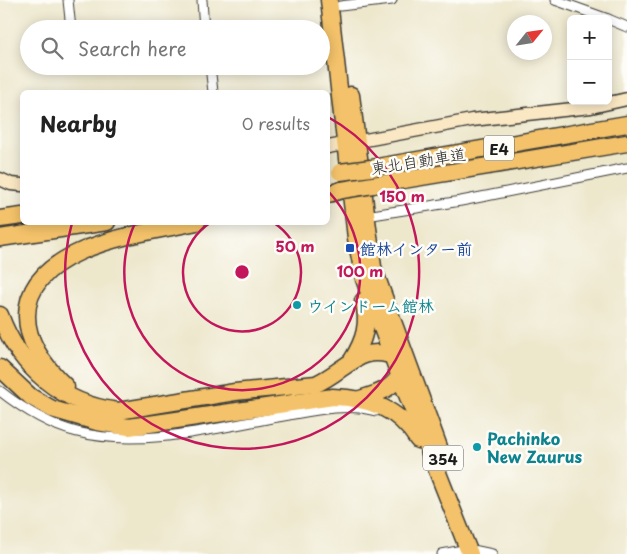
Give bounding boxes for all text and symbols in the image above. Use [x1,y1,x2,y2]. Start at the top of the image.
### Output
north arrow [507,15,552,60]
map controls [567,15,612,105]
button: + [567,15,612,60]
search box [20,20,330,75]
icon: search [38,34,66,62]
text: Search here [78,34,187,62]
button: − [567,60,612,105]
text: Nearby [40,107,117,139]
text: 0 results [242,111,310,135]
road number: E4 [484,136,514,160]
street label: 東北自動車道 [369,141,467,179]
text: 150 m [379,184,425,207]
text: 50 m [276,234,314,257]
place label: 館林インター前 [360,236,472,260]
marker: 館林インター前 [344,242,356,254]
text: 100 m [337,259,383,282]
centre of rings [233,263,251,281]
place label: ウインドーム館林 [307,293,434,317]
marker: ウインドーム館林 [291,299,303,311]
place label: Pachinko New Zaurus [487,426,583,468]
marker: Pachinko New Zaurus [471,441,483,453]
road number: 354 [423,446,463,470]

